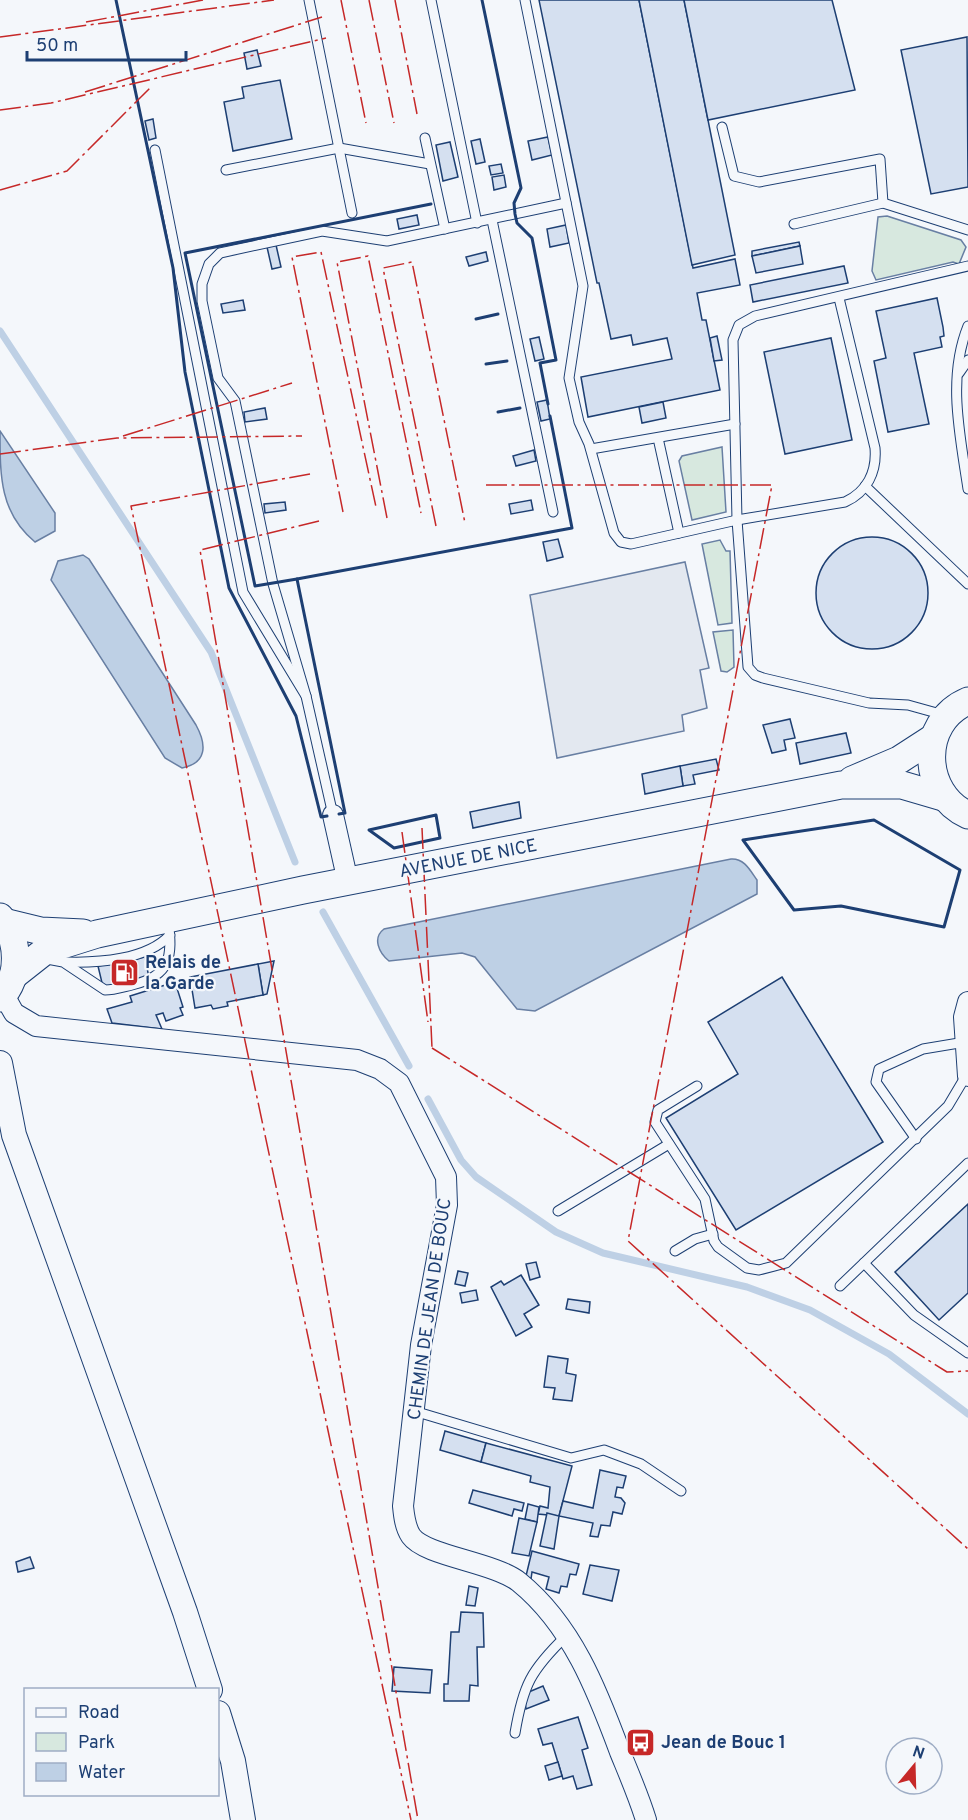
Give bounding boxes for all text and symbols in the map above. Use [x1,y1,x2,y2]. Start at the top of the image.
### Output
scale bar [27,24,186,62]
text: 50 m [36,35,78,58]
street label: AVENUE DE NICE [397,835,539,884]
place label: Relais de la Garde [145,952,221,996]
fuel station icon: Relais de la Garde [108,956,140,988]
street label: CHEMIN DE JEAN DE BOUC [404,1197,457,1422]
legend [24,1688,219,1796]
text: Road [78,1702,120,1725]
bus stop icon: Jean de Bouc 1 [624,1726,656,1758]
text: Park [78,1732,115,1755]
place label: Jean de Bouc 1 [661,1732,786,1755]
north arrow [884,1736,944,1796]
text: N [910,1742,927,1765]
text: Water [78,1762,125,1785]

